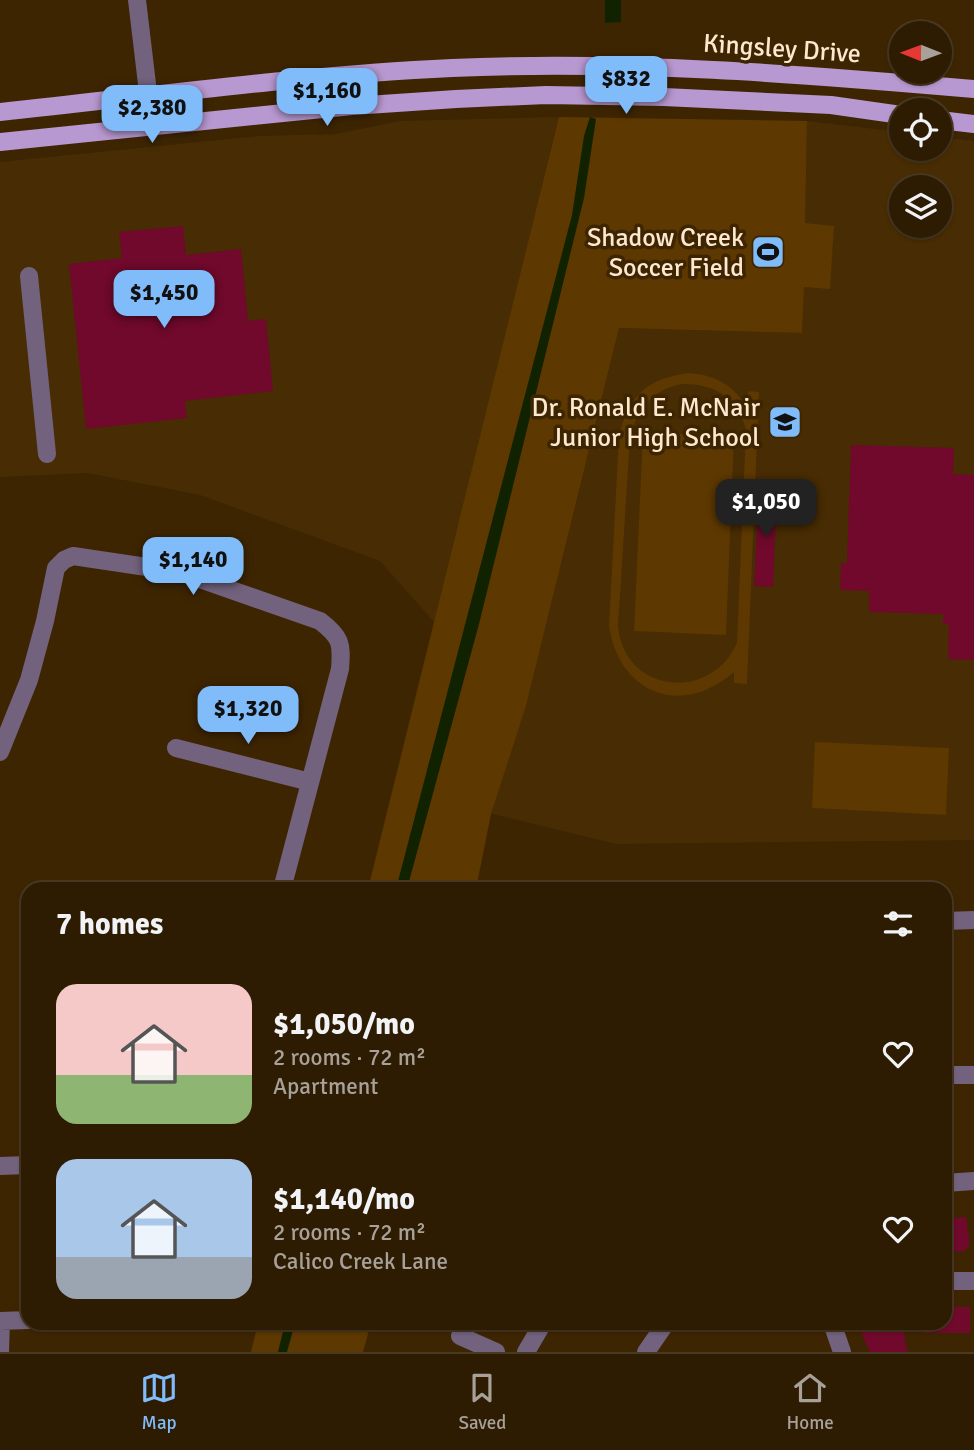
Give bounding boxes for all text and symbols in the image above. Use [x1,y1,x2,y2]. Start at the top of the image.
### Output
north arrow [889,21,952,84]
map controls [889,21,952,238]
street label: Kingsley Drive [702,28,862,70]
pin: $832 [585,57,667,116]
text: $832 [601,64,651,93]
pin: $1,160 [270,68,384,128]
text: $1,160 [293,76,361,105]
pin: $2,380 [95,86,209,145]
text: $2,380 [118,93,186,122]
button: locate [889,98,952,161]
button: layers [889,175,952,238]
place label: Shadow Creek Soccer Field [587,222,744,284]
sports icon: Shadow Creek Soccer Field [749,233,787,271]
pin: $1,450 [107,270,221,330]
text: $1,450 [130,278,198,307]
place label: Dr. Ronald E. McNair Junior High School [532,392,760,454]
school or university icon: Dr. Ronald E. McNair Junior High School [766,403,804,441]
pin: $1,050 [709,480,823,539]
text: $1,050 [732,487,800,516]
pin: $1,140 [136,538,250,597]
text: $1,140 [159,545,227,574]
pin: $1,320 [191,686,305,746]
text: $1,320 [214,694,282,723]
icon: filters [879,905,917,943]
text: 7 homes [56,906,163,943]
text: $1,050/mo [273,1006,415,1043]
icon: home [112,1012,196,1096]
icon: heart [879,1035,917,1073]
text: 2 rooms · 72 m² [273,1043,426,1072]
text: Apartment [273,1072,378,1101]
text: $1,140/mo [273,1181,415,1218]
icon: home [112,1187,196,1271]
icon: heart [879,1210,917,1248]
text: 2 rooms · 72 m² [273,1218,426,1247]
text: Calico Creek Lane [273,1247,448,1276]
tab: Map [140,1369,178,1435]
tab: Saved [458,1369,506,1435]
tab: Home [787,1369,834,1435]

